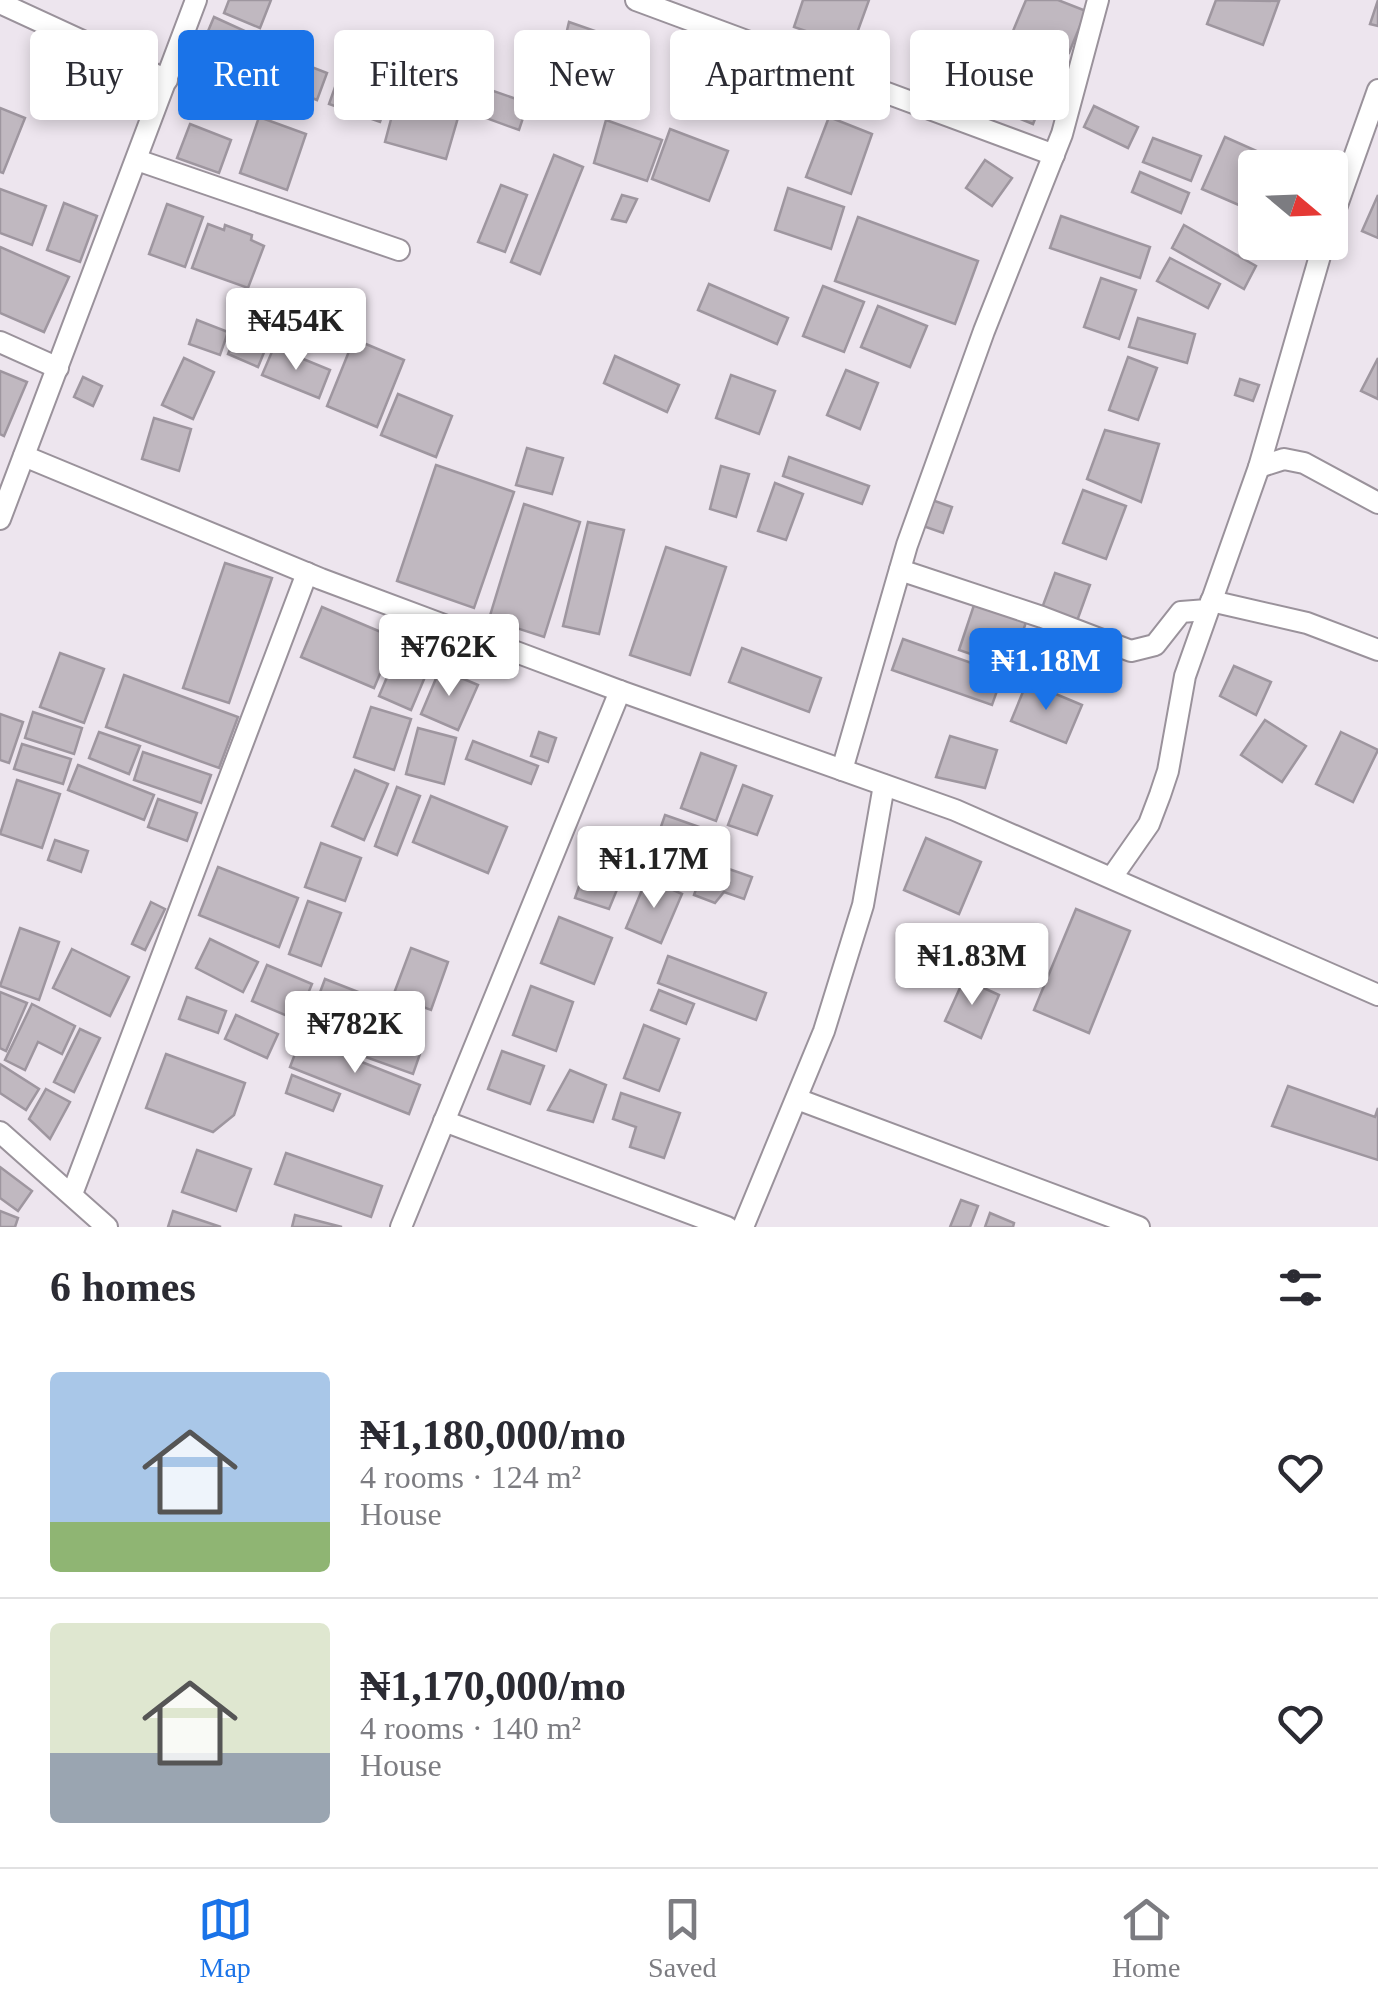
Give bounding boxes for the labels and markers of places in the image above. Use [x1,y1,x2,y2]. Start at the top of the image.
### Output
pin: ₦454K [226,288,366,373]
pin: ₦762K [379,614,519,699]
pin: ₦1.18M [965,628,1127,713]
pin: ₦1.17M [573,826,735,911]
pin: ₦1.83M [891,923,1053,1008]
pin: ₦782K [285,991,425,1076]

